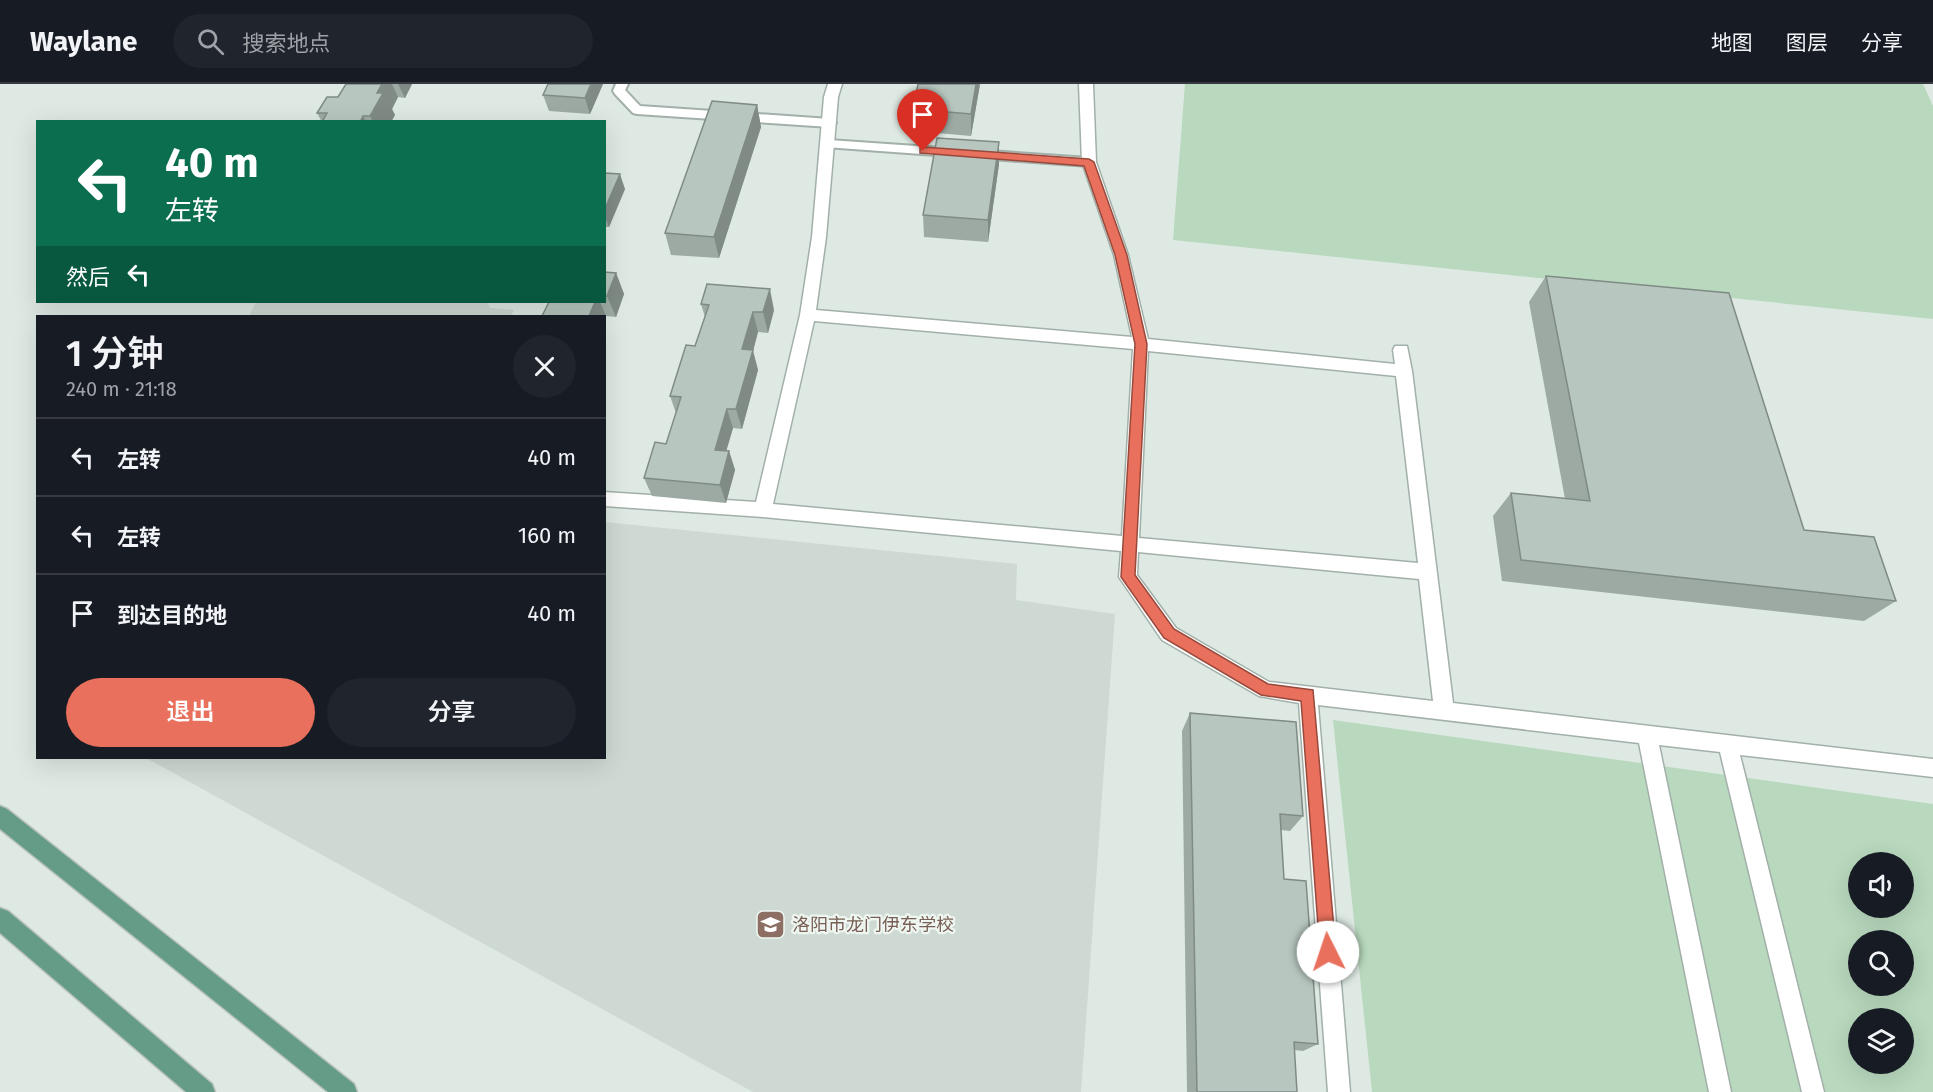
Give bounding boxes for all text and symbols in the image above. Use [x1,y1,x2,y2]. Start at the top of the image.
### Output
search box [173,14,593,68]
text: Waylane [30,25,137,58]
icon: search [194,25,227,58]
text: 搜索地点 [242,30,330,57]
text: 地图 [1711,30,1753,56]
text: 图层 [1786,30,1828,56]
text: 分享 [1861,30,1903,56]
pin [897,89,948,151]
icon: arrive [906,98,939,131]
text: 40 m [165,138,259,188]
icon: left [66,144,144,222]
text: 左转 [165,195,219,227]
icon: left [122,258,155,291]
text: 然后 [66,264,110,291]
text: 1 分钟 [66,332,163,376]
button: close [513,335,576,398]
text: 240 m · 21:18 [66,377,177,401]
icon: left [66,441,99,474]
text: 40 m [527,444,576,471]
text: 左转 [117,446,161,473]
icon: left [66,519,99,552]
text: 160 m [518,522,576,549]
text: 左转 [117,524,161,551]
icon: arrive [66,597,99,630]
text: 40 m [527,600,576,627]
text: 到达目的地 [117,602,227,629]
button: 退出 [66,678,315,747]
button: 分享 [327,678,576,747]
map controls [1848,852,1914,1074]
button: sound [1848,852,1914,918]
school or university icon: 洛阳市龙门伊东学校 [755,909,787,941]
place label: 洛阳市龙门伊东学校 [792,914,954,936]
position arrow [1296,920,1360,984]
button: search [1848,930,1914,996]
button: layers [1848,1008,1914,1074]

